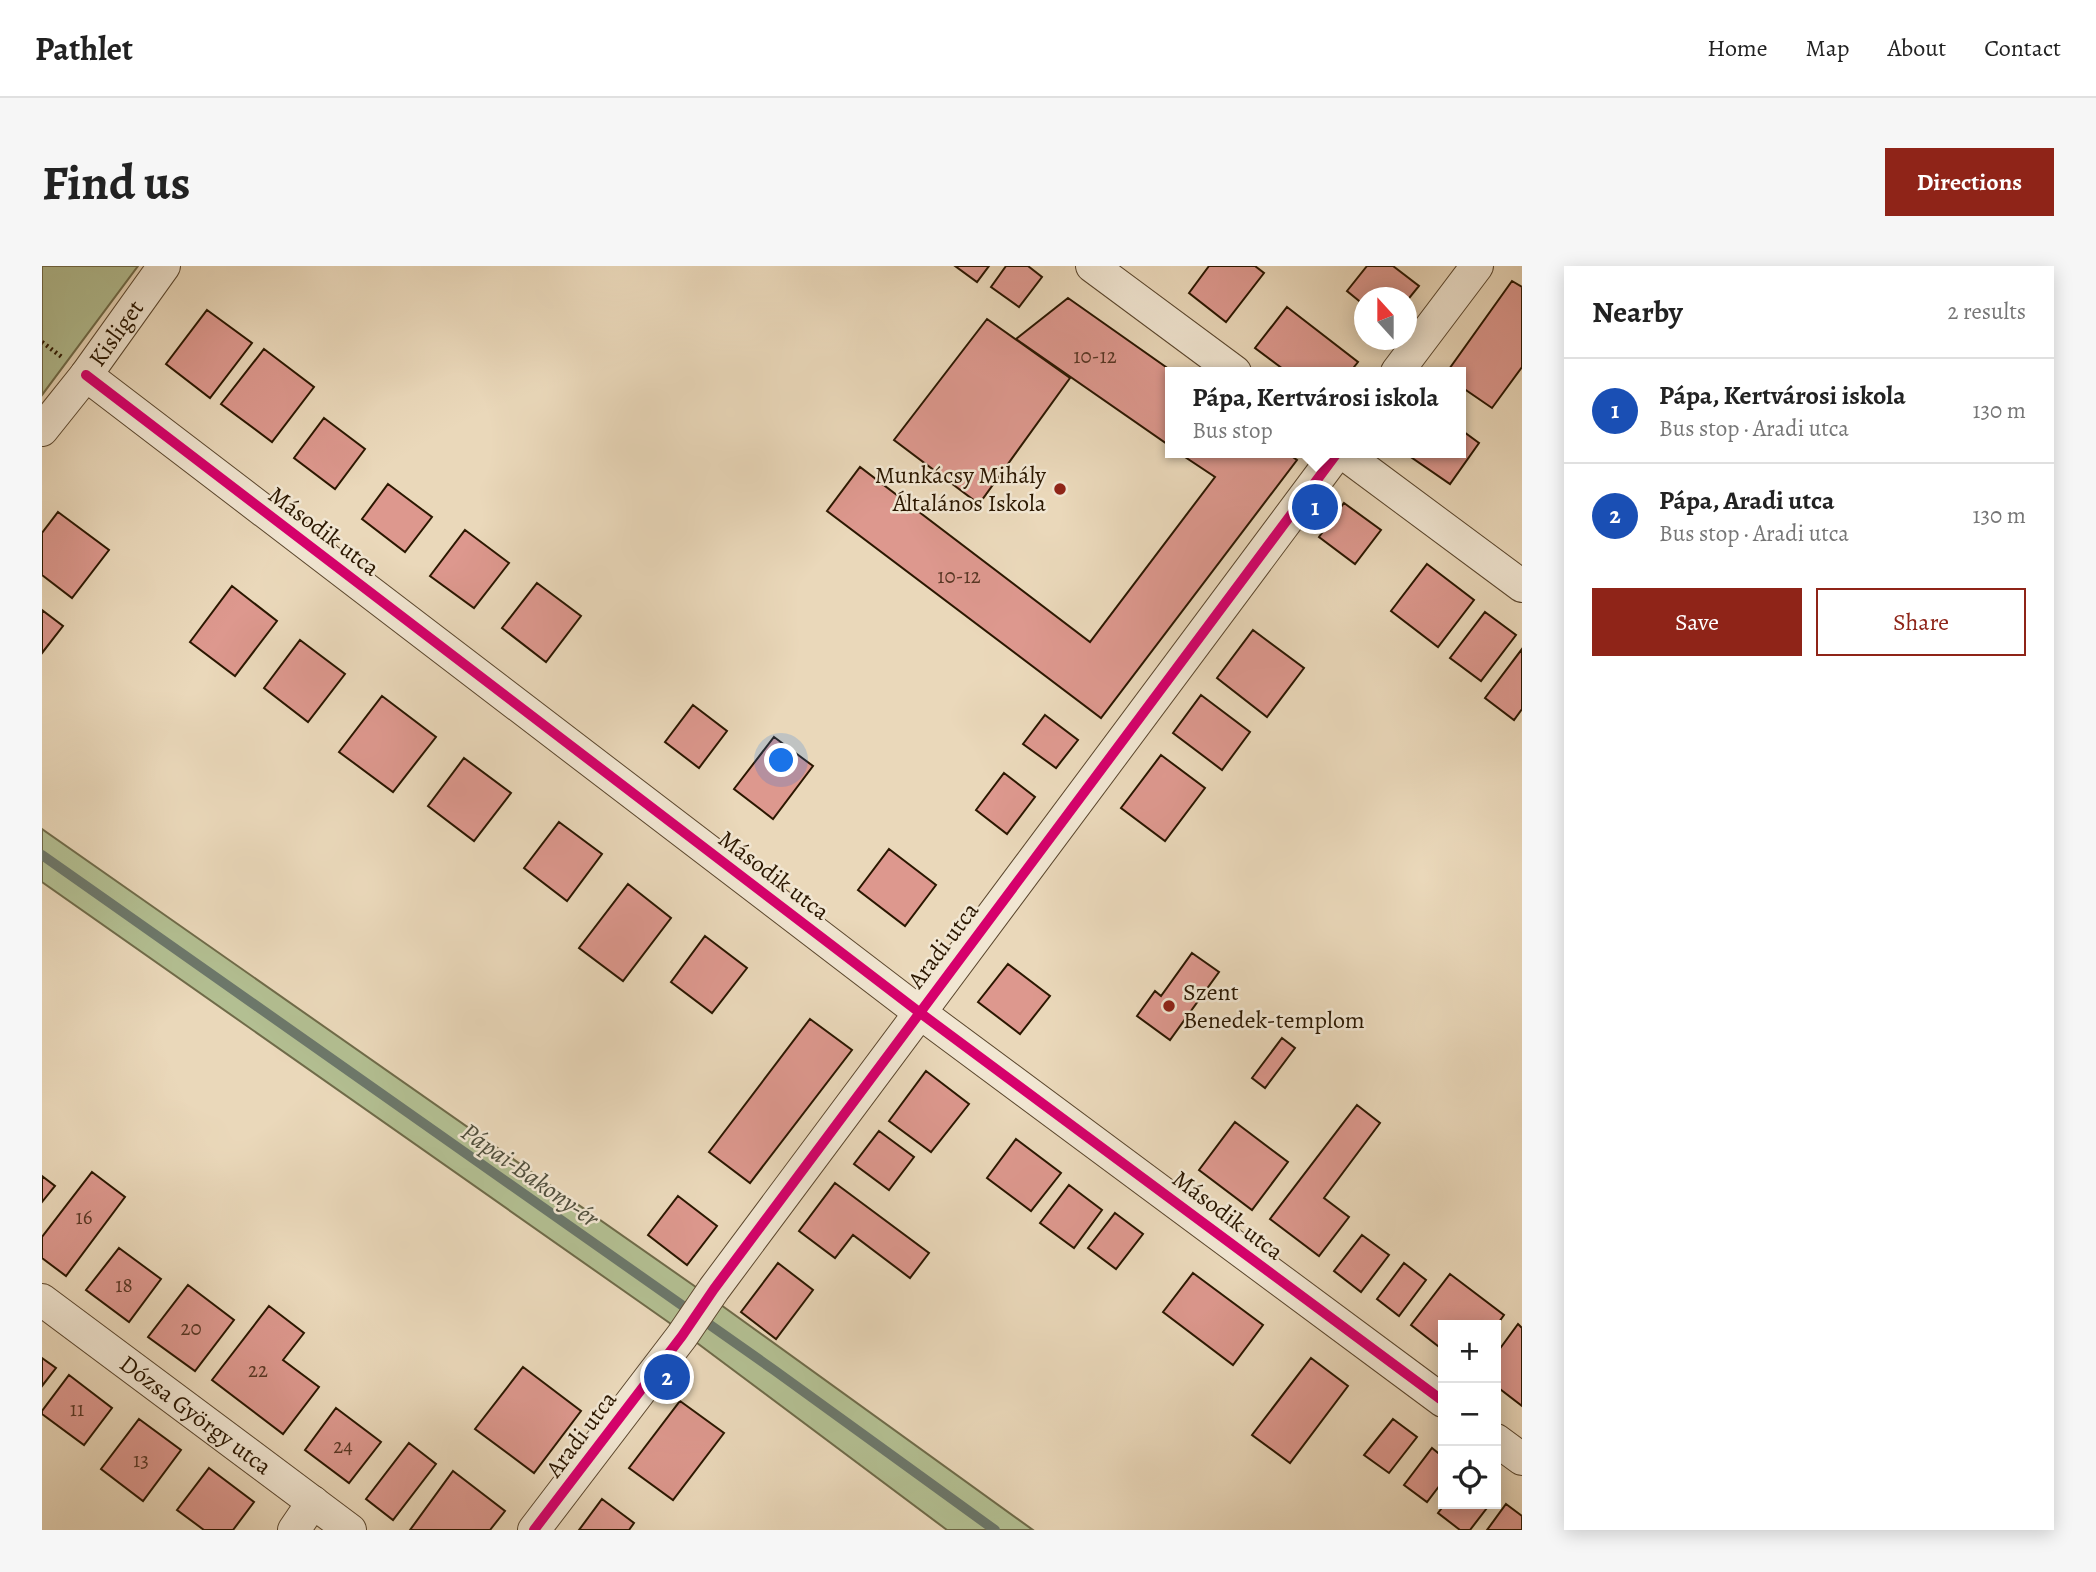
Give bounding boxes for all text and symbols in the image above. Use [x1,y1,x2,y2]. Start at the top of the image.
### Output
text: Pathlet [35,26,133,71]
text: Home [1707,32,1768,64]
text: Map [1806,32,1850,64]
text: About [1888,32,1946,64]
text: Contact [1984,32,2061,64]
button: Directions [1885,148,2054,216]
text: Find us [42,149,190,216]
north arrow [1354,287,1417,350]
text: Nearby [1592,292,1683,332]
street label: Kisliget [81,293,151,373]
text: 2 results [1948,296,2026,327]
house number: 10-12 [1073,342,1117,370]
popup [1165,367,1466,458]
text: Pápa, Kertvárosi iskola [1659,378,1906,413]
text: Pápa, Kertvárosi iskola [1192,380,1439,415]
text: 1 [1611,395,1619,426]
text: 130 m [1973,395,2026,426]
text: Bus stop · Aradi utca [1659,413,1849,444]
text: Bus stop [1192,415,1273,446]
place label: Munkácsy Mihály Általános Iskola [875,459,1047,519]
street label: Második utca [262,479,387,584]
marker: Munkácsy Mihály Általános Iskola [1052,481,1068,497]
pin: 1 [1292,481,1338,533]
text: Pápa, Aradi utca [1659,483,1835,518]
text: 2 [1609,500,1621,531]
text: 130 m [1973,500,2026,531]
text: Bus stop · Aradi utca [1659,518,1849,549]
house number: 10-12 [937,562,981,590]
button: Save [1592,588,1802,656]
button: Share [1816,588,2026,656]
your location [764,743,798,777]
street label: Második utca [712,823,837,928]
street label: Aradi utca [899,895,986,995]
place label: Szent Benedek-templom [1183,976,1365,1036]
marker: Szent Benedek-templom [1161,998,1177,1014]
water label: Pápai-Bakony-ér [454,1115,607,1236]
street label: Második utca [1166,1163,1291,1268]
house number: 16 [76,1203,93,1231]
house number: 18 [115,1271,133,1299]
house number: 20 [180,1314,202,1342]
map controls [1438,1320,1501,1509]
button: + [1438,1320,1501,1383]
street label: Dózsa György utca [113,1348,279,1483]
pin: 2 [644,1351,690,1403]
house number: 22 [248,1356,268,1384]
button: − [1438,1383,1501,1446]
street label: Aradi utca [537,1384,624,1484]
house number: 11 [70,1395,84,1423]
house number: 24 [333,1432,353,1460]
house number: 13 [133,1446,149,1474]
button: locate [1438,1446,1501,1509]

